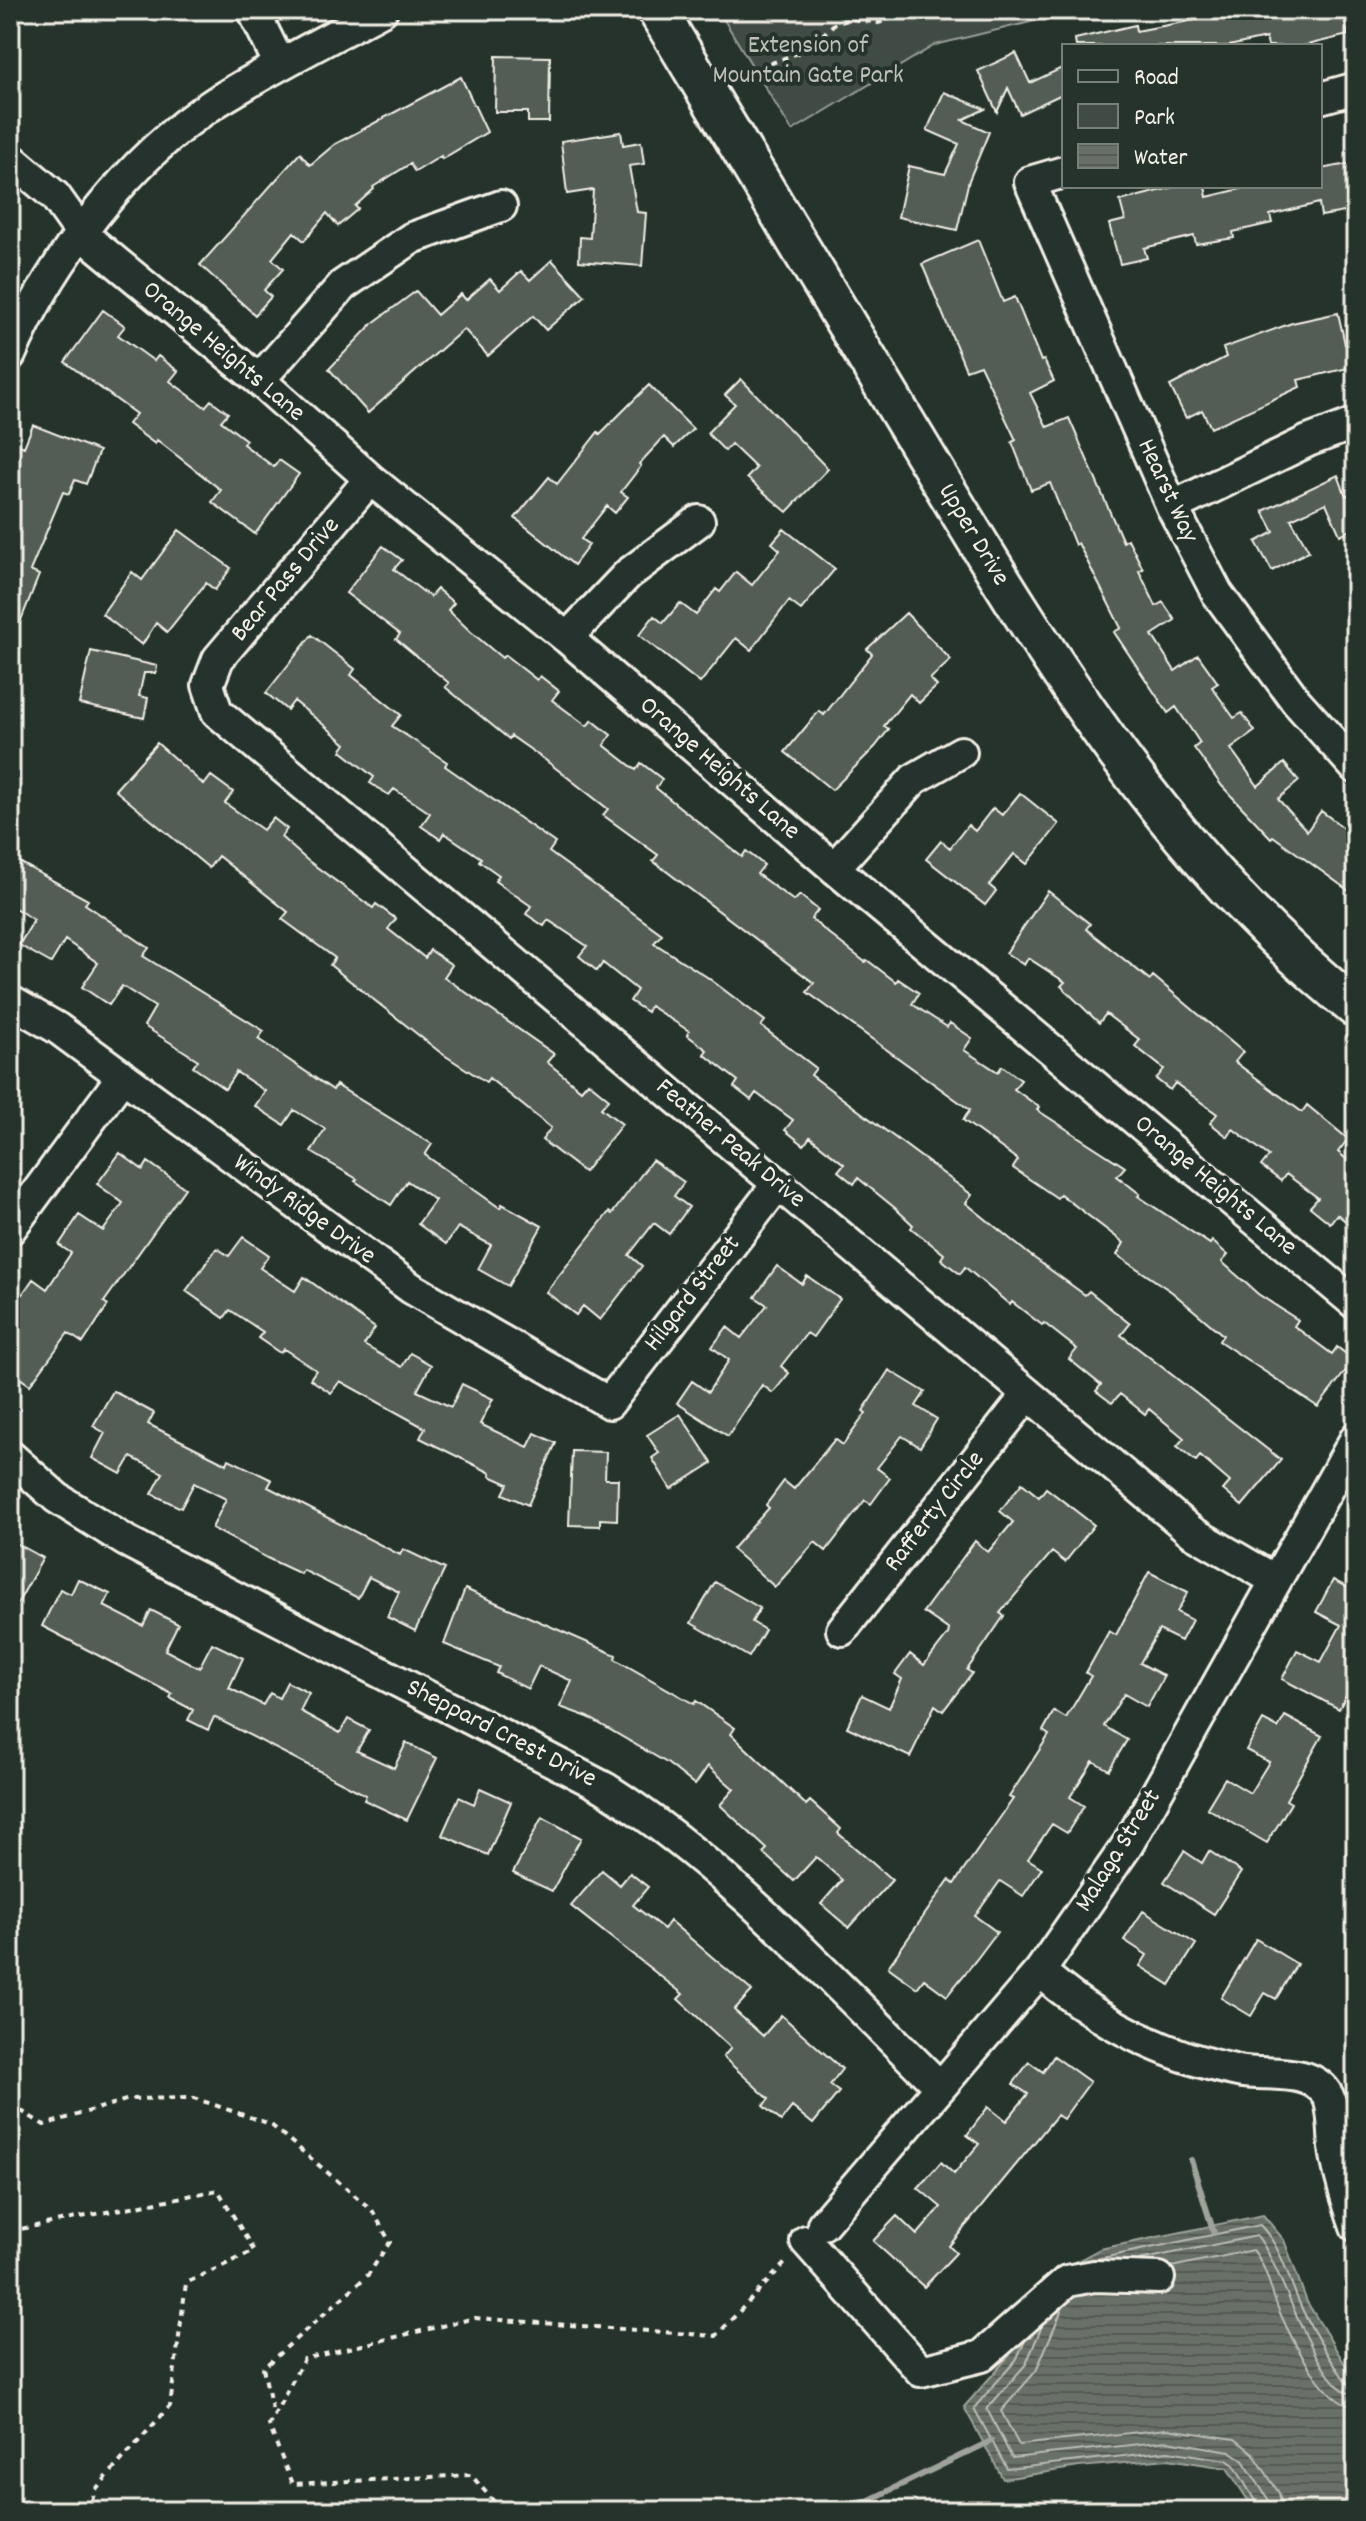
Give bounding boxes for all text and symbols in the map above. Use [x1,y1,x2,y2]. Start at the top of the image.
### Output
park label: Extension of Mountain Gate Park [712,28,904,95]
legend [1062,44,1322,188]
text: Road [1134,62,1179,96]
text: Park [1134,102,1175,136]
text: Water [1134,142,1187,176]
street label: Orange Heights Lane [133,273,313,431]
street label: Hearst Way [1127,433,1207,549]
street label: Upper Drive [928,477,1018,593]
street label: Bear Pass Drive [222,509,350,651]
street label: Orange Heights Lane [630,688,808,850]
street label: Feather Peak Drive [647,1070,813,1218]
street label: Orange Heights Lane [1125,1107,1305,1265]
street label: Windy Ridge Drive [225,1145,383,1275]
street label: Hilgard Street [636,1228,751,1360]
street label: Rafferty Circle [876,1443,994,1581]
street label: Sheppard Crest Drive [399,1670,603,1798]
street label: Malaga Street [1067,1782,1172,1920]

